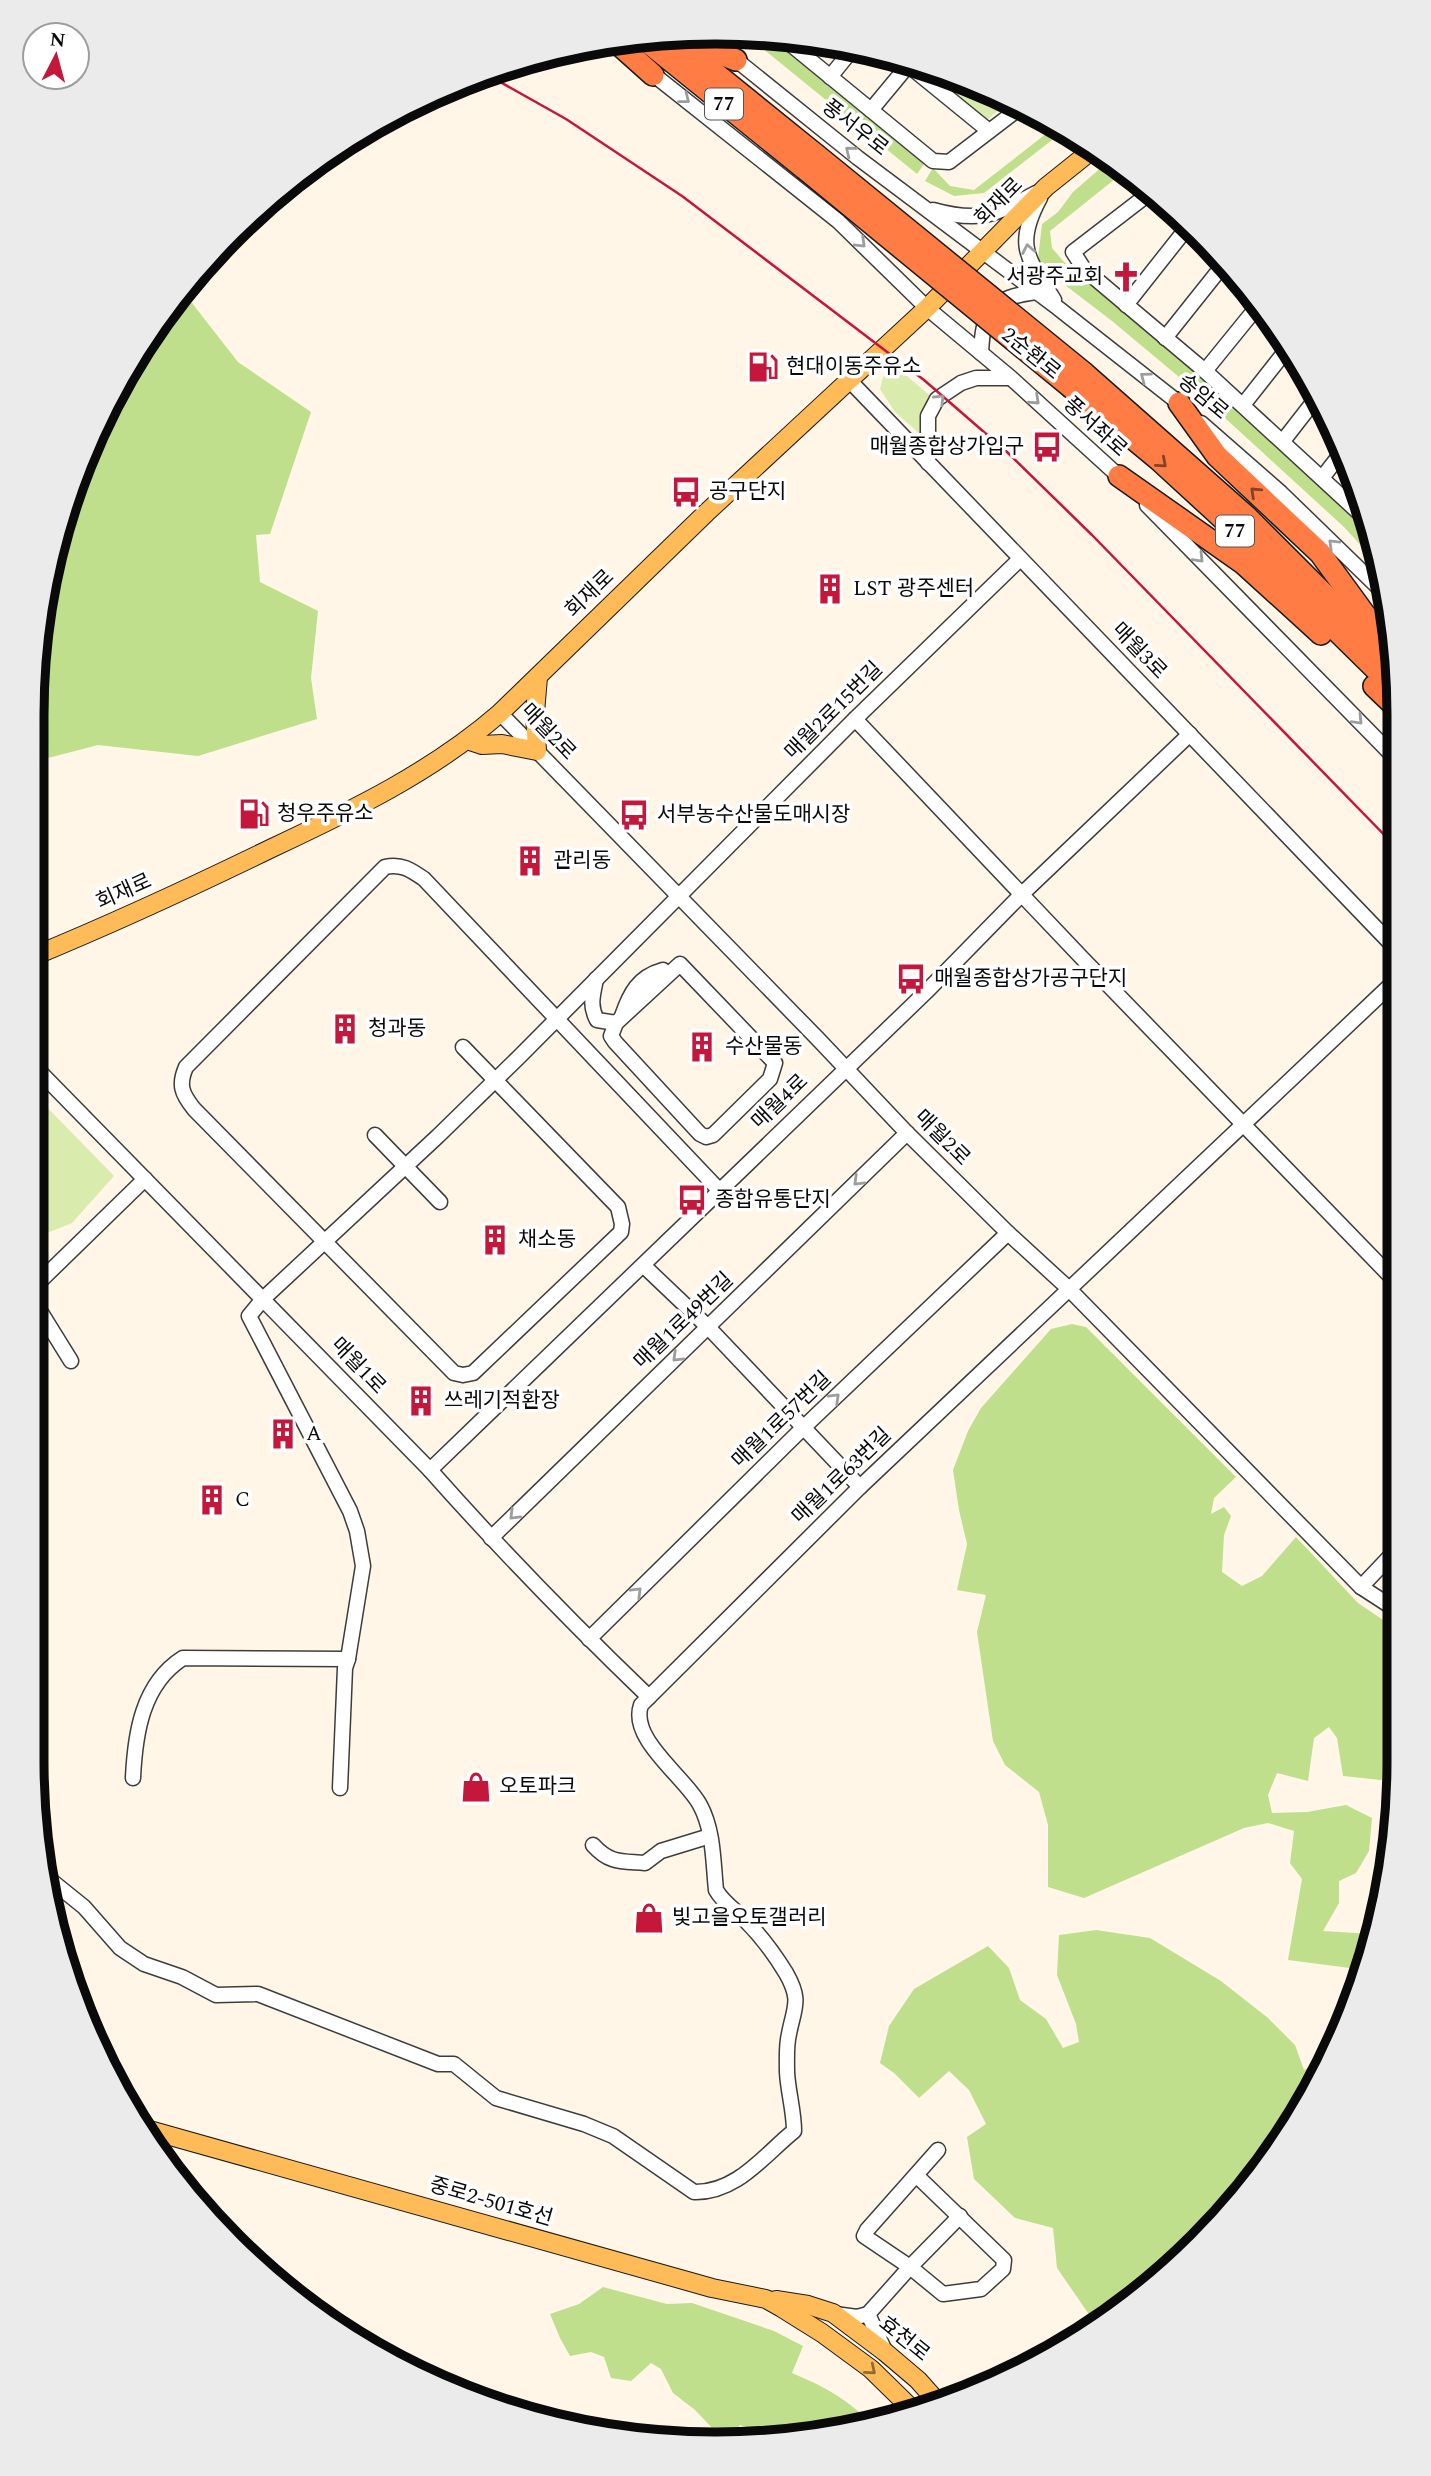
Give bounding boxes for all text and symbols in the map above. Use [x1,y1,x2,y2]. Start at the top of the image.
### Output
north arrow [21,21,91,91]
text: N [48,25,67,56]
road number: 77 [705,88,743,120]
one-way arrow [677,91,689,104]
street label: 풍서우로 [815,92,895,164]
one-way arrow [845,147,858,159]
street label: 회재로 [967,170,1031,234]
one-way arrow [852,235,865,248]
one-way arrow [1021,243,1036,255]
church icon: 서광주교회 [1109,260,1143,294]
place label: 서광주교회 [1006,261,1103,293]
street label: 2순환로 [994,320,1068,388]
fuel station icon: 현대이동주유소 [746,350,780,384]
place label: 현대이동주유소 [786,351,921,383]
street label: 송암로 [1171,366,1235,428]
one-way arrow [1140,372,1152,385]
street label: 풍서좌로 [1056,389,1134,465]
one-way arrow [1027,392,1040,405]
one-way arrow [932,394,945,407]
bus stop icon: 매월종합상가입구 [1030,430,1064,464]
place label: 매월종합상가입구 [869,431,1024,463]
one-way arrow [1154,455,1167,467]
bus stop icon: 공구단지 [669,475,703,509]
place label: 공구단지 [709,476,786,508]
one-way arrow [1250,488,1263,501]
road number: 77 [1216,516,1254,546]
one-way arrow [1329,539,1342,552]
one-way arrow [1191,550,1204,563]
street label: 회재로 [558,562,622,626]
building icon: LST 광주센터 [813,572,847,606]
place label: LST 광주센터 [853,573,974,605]
street label: 매월3로 [1104,615,1174,687]
street label: 매월2로15번길 [777,654,891,768]
street label: 매월2로 [513,696,583,768]
one-way arrow [1350,712,1363,725]
fuel station icon: 청우주유소 [237,797,271,831]
place label: 청우주유소 [277,798,374,830]
bus stop icon: 서부농수산물도매시장 [617,798,651,832]
place label: 서부농수산물도매시장 [657,799,850,831]
building icon: 관리동 [513,844,547,878]
place label: 관리동 [553,845,611,877]
street label: 회재로 [91,866,157,918]
bus stop icon: 매월종합상가공구단지 [894,962,928,996]
place label: 매월종합상가공구단지 [934,963,1127,995]
building icon: 청과동 [328,1012,362,1046]
place label: 청과동 [368,1013,426,1045]
building icon: 수산물동 [685,1030,719,1064]
place label: 수산물동 [725,1031,802,1063]
street label: 매월4로 [744,1067,816,1137]
street label: 매월2로 [906,1102,978,1174]
one-way arrow [854,1173,866,1185]
bus stop icon: 종합유통단지 [675,1183,709,1217]
place label: 종합유통단지 [715,1184,831,1216]
building icon: 채소동 [478,1223,512,1257]
place label: 채소동 [518,1224,576,1256]
street label: 매월1로49번길 [627,1265,741,1377]
street label: 매월1로 [323,1330,393,1402]
one-way arrow [672,1348,685,1361]
street label: 매월1로57번길 [725,1364,839,1476]
building icon: 쓰레기적환장 [404,1384,438,1418]
place label: 쓰레기적환장 [444,1385,560,1417]
one-way arrow [827,1394,840,1407]
building icon: A [266,1417,300,1451]
place label: A [306,1418,322,1450]
street label: 매월1로63번길 [785,1420,899,1532]
building icon: C [195,1483,229,1517]
place label: C [235,1484,250,1516]
one-way arrow [509,1507,522,1520]
one-way arrow [629,1587,642,1600]
shop icon: 오토파크 [459,1770,493,1804]
place label: 오토파크 [499,1771,576,1803]
shop icon: 빛고을오토갤러리 [632,1901,666,1935]
place label: 빛고을오토갤러리 [672,1902,827,1934]
street label: 중로2-501호선 [425,2169,557,2235]
street label: 효천로 [871,2308,937,2370]
one-way arrow [864,2362,876,2375]

